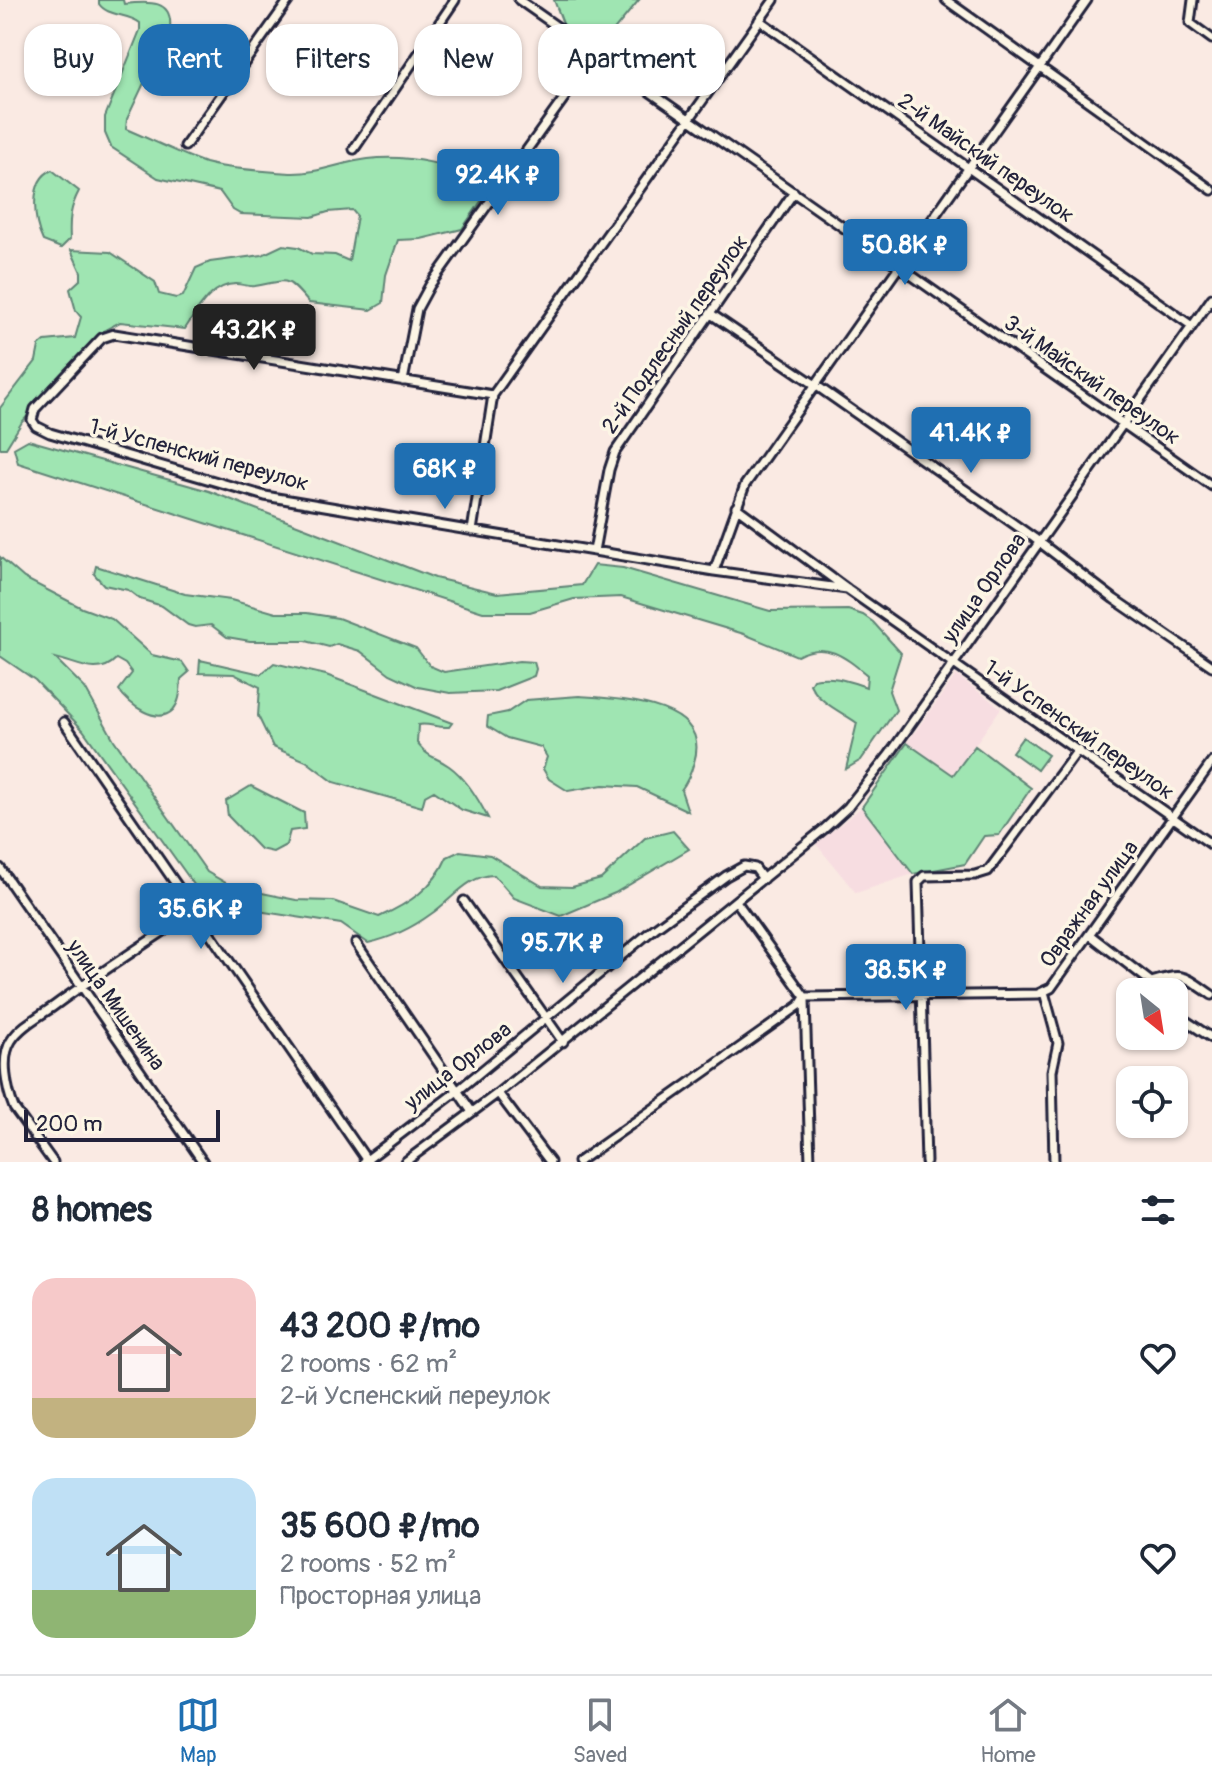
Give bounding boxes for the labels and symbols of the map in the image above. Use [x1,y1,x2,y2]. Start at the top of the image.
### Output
street label: 2-й Майский переулок [892,87,1080,229]
pin: 92.4K ₽ [424,149,572,217]
pin: 50.8K ₽ [831,219,979,287]
street label: 2-й Подлесный переулок [596,229,754,439]
pin: 43.2K ₽ [180,304,328,372]
street label: 3-й Майский переулок [999,309,1185,451]
pin: 41.4K ₽ [897,407,1045,475]
street label: 1-й Успенский переулок [86,412,312,498]
pin: 68K ₽ [389,443,501,511]
street label: улица Орлова [935,527,1032,649]
street label: 1-й Успенский переулок [979,654,1179,806]
street label: Овражная улица [1033,835,1145,973]
pin: 35.6K ₽ [127,883,275,951]
pin: 95.7K ₽ [489,917,637,985]
street label: улица Мишенина [60,933,172,1076]
pin: 38.5K ₽ [832,944,980,1012]
north arrow [1116,978,1188,1050]
street label: улица Орлова [398,1015,517,1117]
scale bar [24,1106,220,1142]

